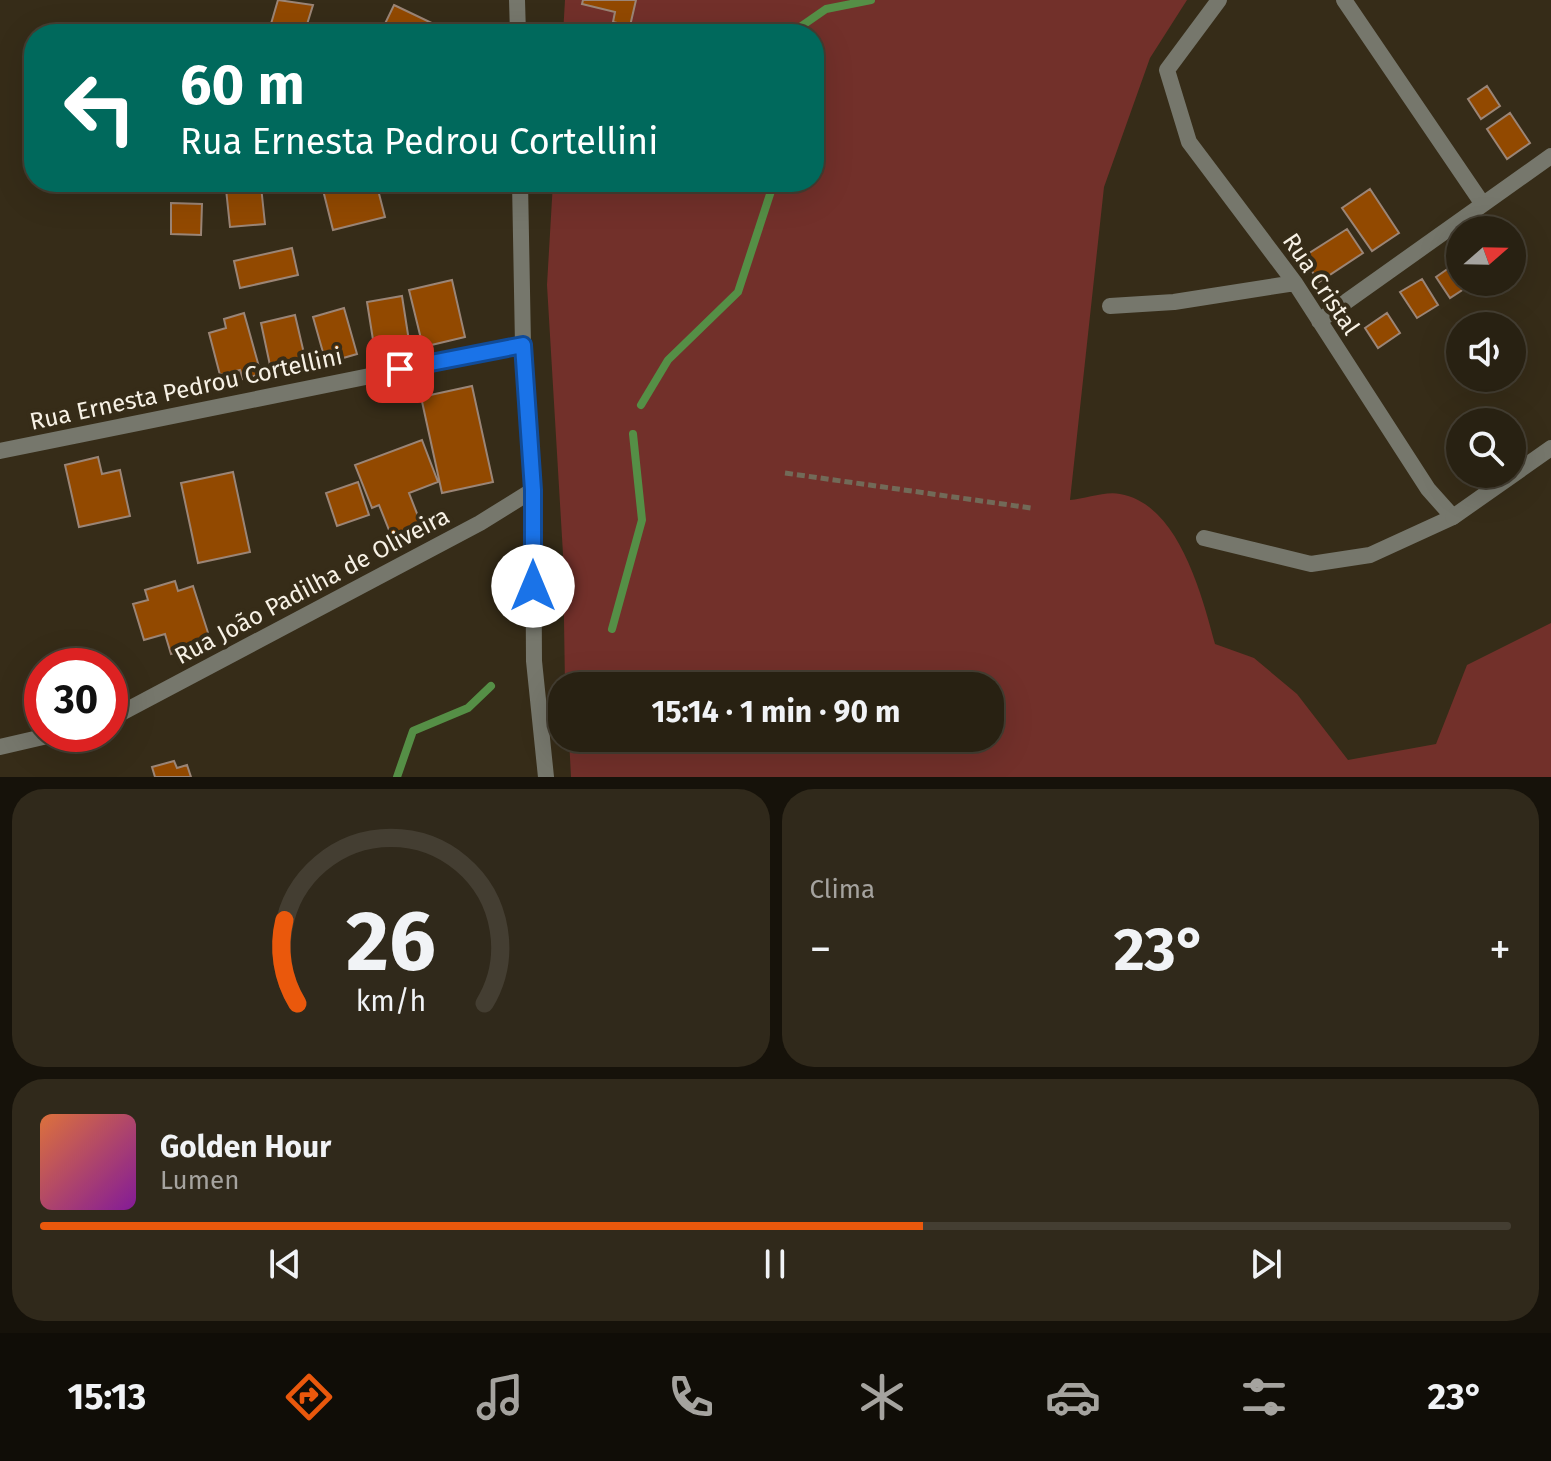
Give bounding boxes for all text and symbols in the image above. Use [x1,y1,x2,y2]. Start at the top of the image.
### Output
text: 60 m [180,52,305,119]
icon: left [48,56,152,160]
text: Rua Ernesta Pedrou Cortellini [180,120,658,164]
north arrow [1446,216,1526,296]
map controls [1446,216,1526,488]
street label: Rua Cristal [1277,228,1365,340]
button: sound [1446,312,1526,392]
pin [366,335,434,403]
street label: Rua Ernesta Pedrou Cortellini [27,342,345,436]
icon: arrive [378,347,422,391]
button: search [1446,408,1526,488]
street label: Rua João Padilha de Oliveira [170,502,454,670]
position arrow [491,544,575,628]
speed limit sign: 30 [24,648,128,752]
text: 15:14 · 1 min · 90 m [652,694,900,730]
text: Clima [810,874,875,905]
text: 26 [346,892,436,992]
text: 23° [1114,914,1207,986]
text: − [810,923,832,976]
text: + [1489,923,1511,976]
text: km/h [355,984,426,1019]
text: Golden Hour [160,1129,331,1165]
text: Lumen [160,1165,239,1196]
icon: previous [263,1242,307,1286]
icon: pause [753,1242,797,1286]
icon: next [1244,1242,1288,1286]
icon: directions [281,1369,337,1425]
icon: music [472,1369,528,1425]
icon: phone [663,1369,719,1425]
icon: climate [854,1369,910,1425]
icon: car [1045,1369,1101,1425]
icon: filters [1236,1369,1292,1425]
text: 15:13 [68,1375,146,1419]
text: 23° [1427,1375,1483,1419]

